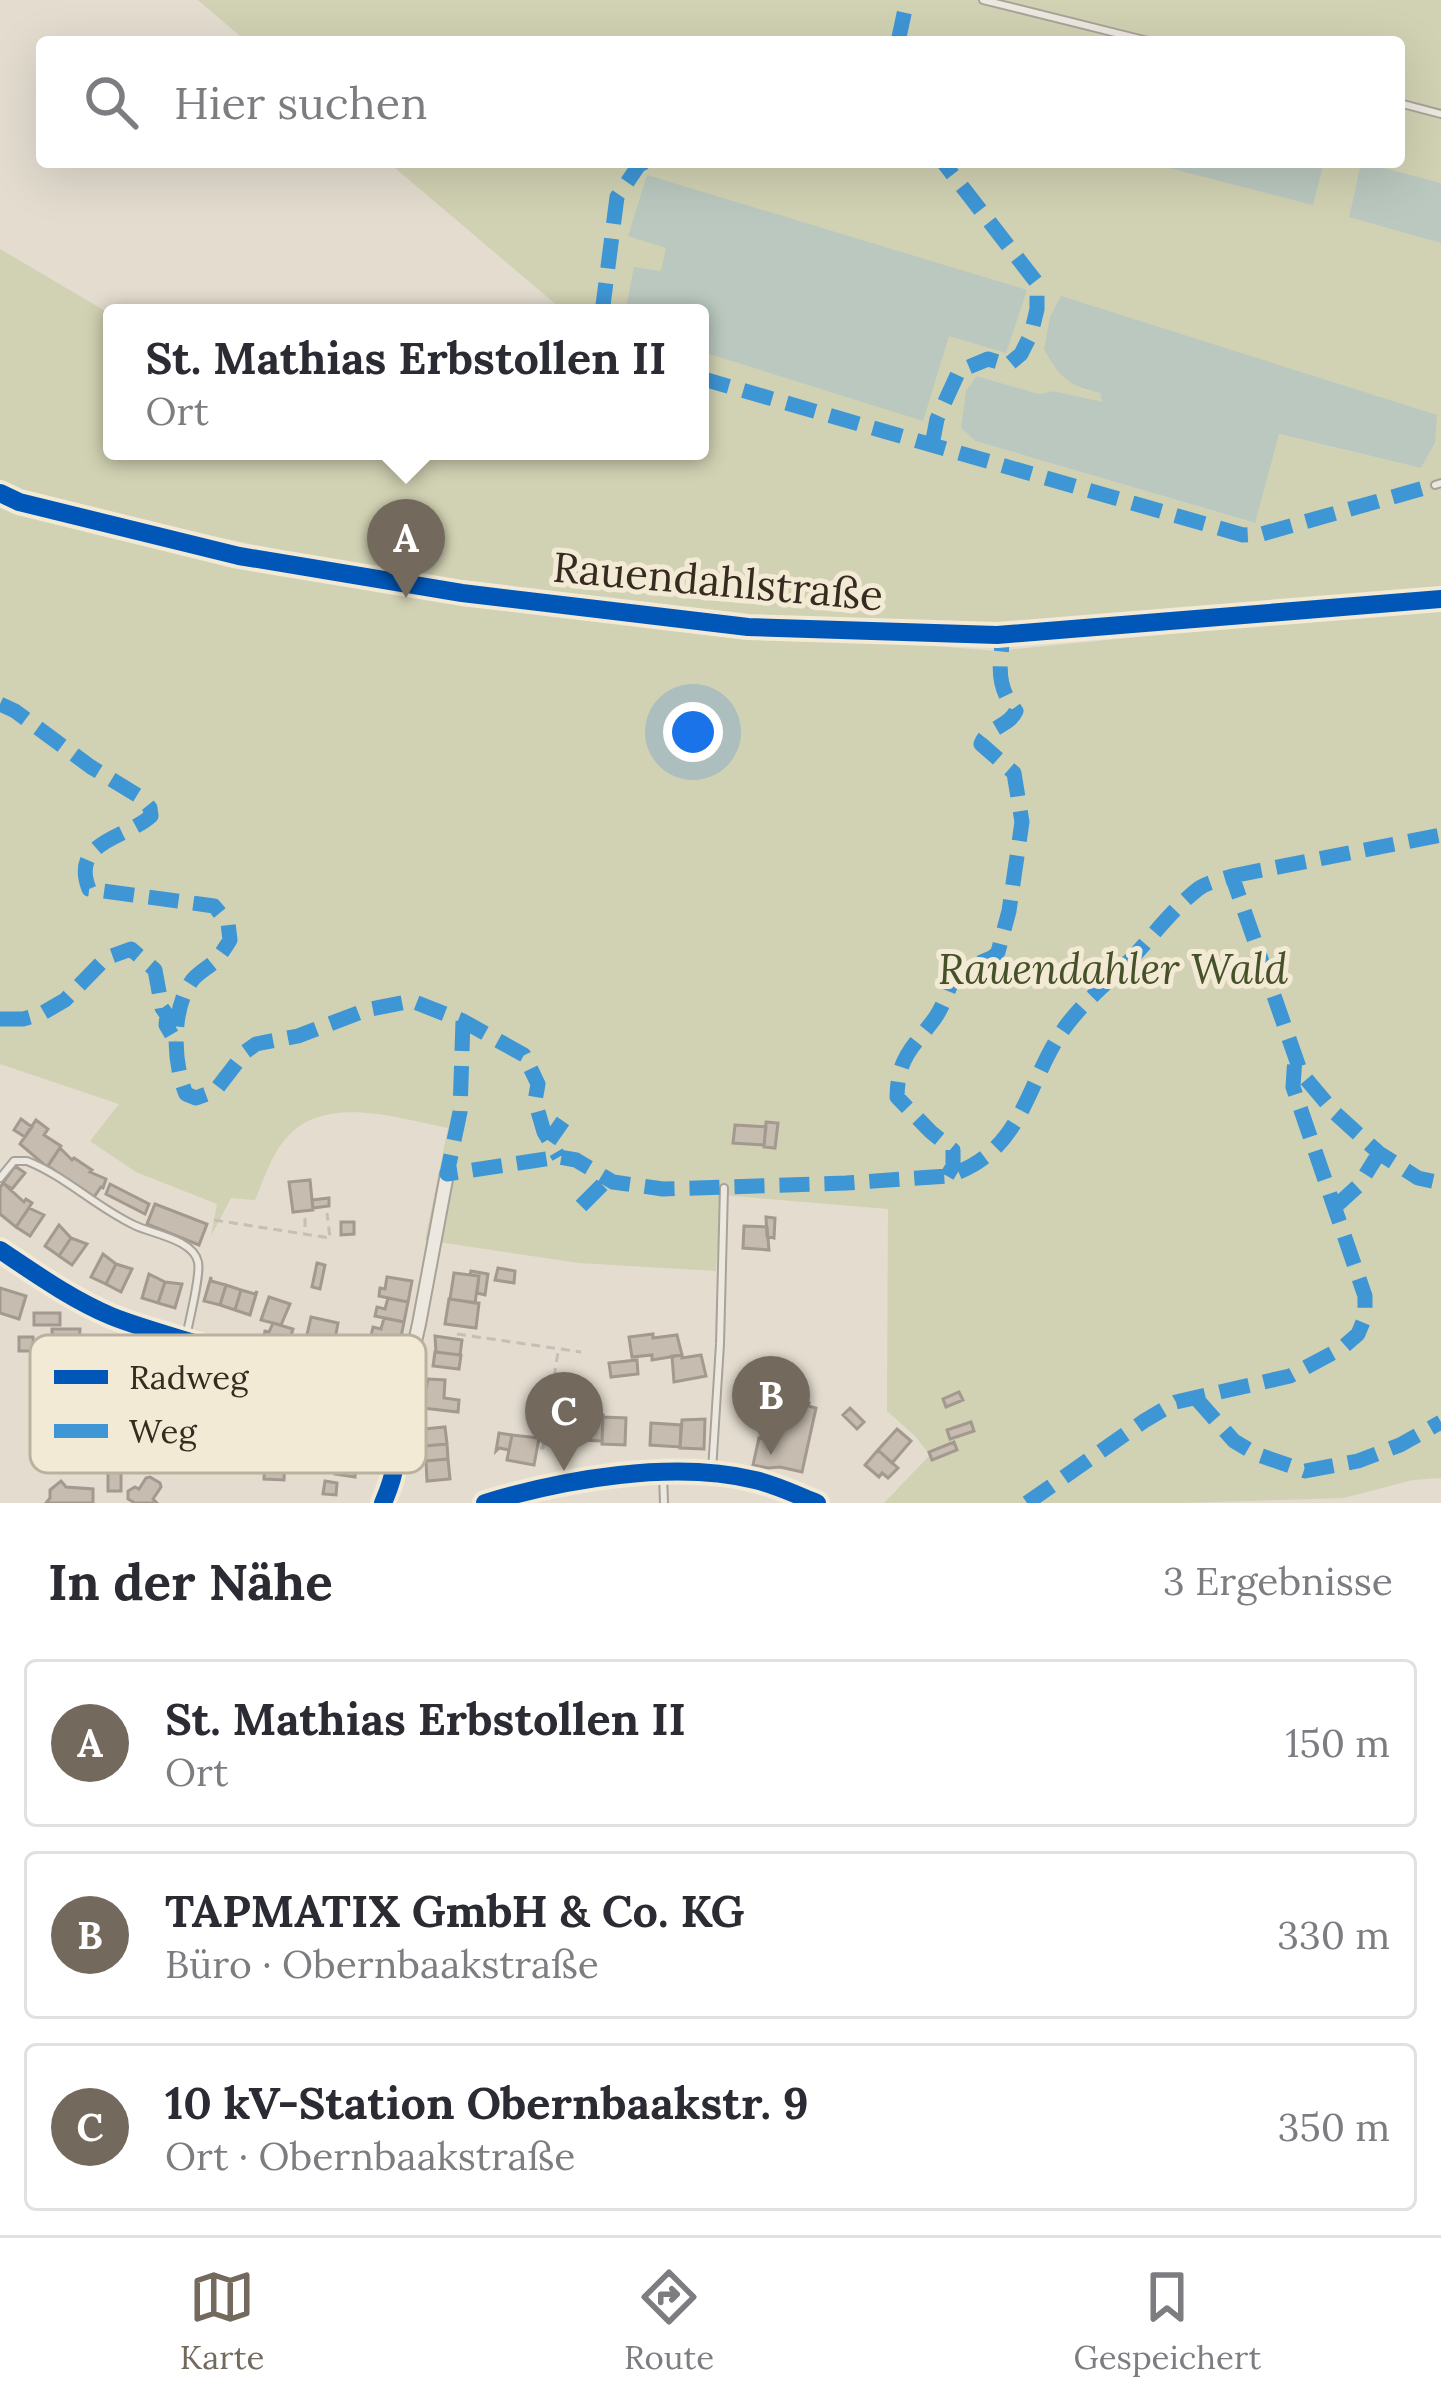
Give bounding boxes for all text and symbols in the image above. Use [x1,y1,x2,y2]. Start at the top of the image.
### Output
search box [36,36,1405,168]
icon: search [78,69,144,135]
text: Hier suchen [174,74,427,131]
popup [103,304,709,460]
text: St. Mathias Erbstollen II [146,329,666,386]
text: Ort [146,386,209,436]
pin: A [367,499,445,598]
street label: Rauendahlstraße [551,540,885,622]
your location [663,702,723,762]
park label: Rauendahler Wald [938,942,1289,996]
legend [30,1335,426,1473]
text: Radweg [129,1356,249,1398]
pin: B [732,1356,810,1455]
pin: C [525,1372,603,1471]
text: Weg [129,1410,197,1452]
text: In der Nähe [48,1549,333,1614]
text: 3 Ergebnisse [1163,1556,1393,1606]
text: St. Mathias Erbstollen II [165,1690,686,1747]
text: A [77,1718,103,1768]
text: 150 m [1285,1718,1390,1768]
text: Ort [165,1747,228,1797]
text: TAPMATIX GmbH & Co. KG [165,1882,745,1939]
text: B [77,1910,103,1960]
text: 330 m [1277,1910,1390,1960]
text: Büro · Obernbaakstraße [165,1939,599,1989]
text: 10 kV-Station Obernbaakstr. 9 [165,2074,809,2131]
text: C [77,2102,103,2152]
text: 350 m [1278,2102,1390,2152]
text: Ort · Obernbaakstraße [165,2131,575,2181]
tab: Karte [180,2264,264,2378]
tab: Route [624,2264,714,2378]
tab: Gespeichert [1074,2264,1261,2378]

